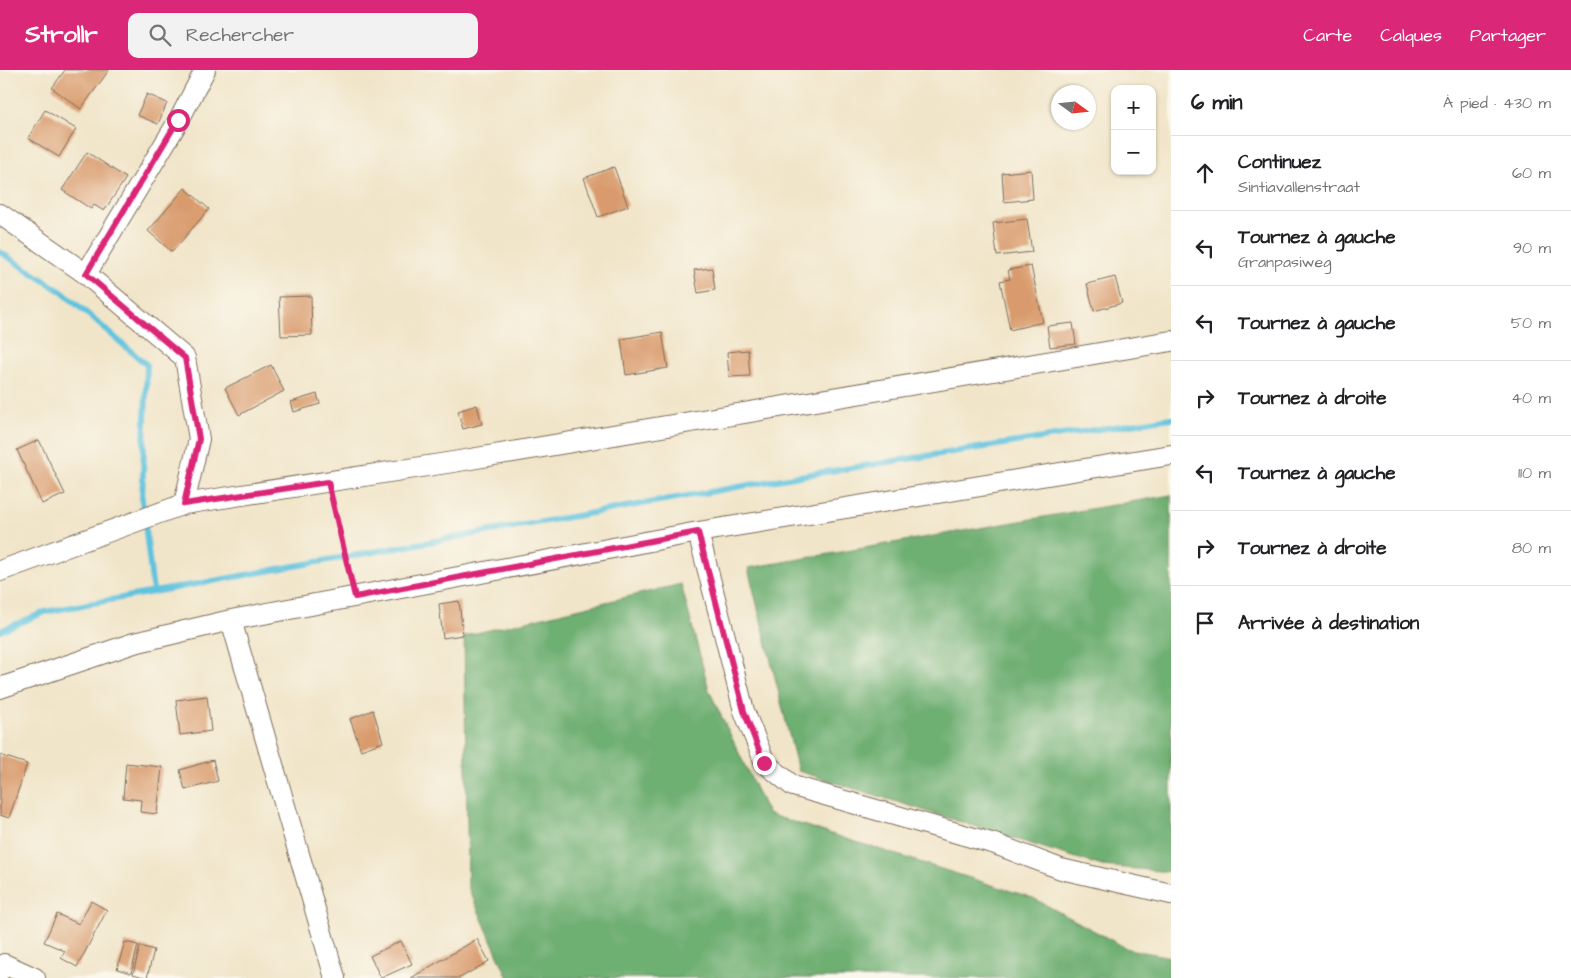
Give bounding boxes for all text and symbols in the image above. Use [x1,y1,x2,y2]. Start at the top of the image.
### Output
search box [128,13,478,58]
text: Strollr [25,18,98,52]
icon: search [146,21,174,49]
text: Rechercher [186,22,294,49]
text: Carte [1303,23,1352,48]
text: Calques [1380,23,1442,48]
text: Partager [1470,23,1546,48]
north arrow [1051,85,1096,130]
map controls [1111,85,1156,175]
button: + [1111,85,1156,130]
text: 6 min [1191,88,1243,117]
text: À pied · 430 m [1443,92,1551,114]
route start [167,109,190,132]
button: − [1111,130,1156,175]
text: Continuez [1238,149,1321,176]
icon: ahead [1191,159,1219,187]
text: 60 m [1512,162,1551,184]
text: Sintiavallenstraat [1238,176,1360,198]
text: Tournez à gauche [1238,224,1396,251]
icon: left [1191,234,1219,262]
text: 90 m [1513,237,1551,259]
text: Granpasiweg [1238,251,1331,273]
icon: left [1191,309,1219,337]
text: Tournez à gauche [1238,310,1396,337]
text: 50 m [1511,312,1551,334]
icon: right [1191,384,1219,412]
text: Tournez à droite [1238,385,1386,412]
text: 40 m [1511,387,1551,409]
icon: left [1191,459,1219,487]
text: Tournez à gauche [1238,460,1396,487]
text: 110 m [1518,462,1551,484]
icon: right [1191,534,1219,562]
text: Tournez à droite [1238,535,1386,562]
text: 80 m [1512,537,1551,559]
icon: arrive [1191,609,1219,637]
text: Arrivée à destination [1238,610,1419,637]
route end [753,752,776,775]

